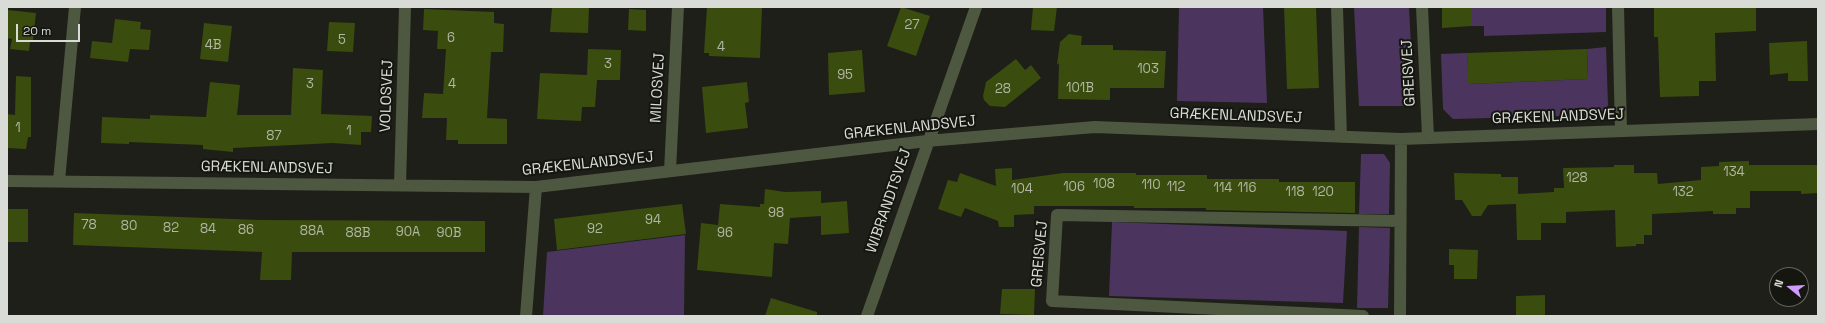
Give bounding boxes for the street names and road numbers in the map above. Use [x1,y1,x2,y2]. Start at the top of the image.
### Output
street label: GREISVEJ [1398,39,1420,107]
street label: MILOSVEJ [647,52,669,124]
street label: VOLOSVEJ [377,59,397,133]
street label: GRÆKENLANDSVEJ [1169,105,1303,127]
street label: GRÆKENLANDSVEJ [1491,106,1625,128]
street label: GRÆKENLANDSVEJ [843,112,977,144]
street label: WIBRANDTSVEJ [863,146,915,256]
street label: GRÆKENLANDSVEJ [521,148,655,180]
street label: GRÆKENLANDSVEJ [201,158,333,178]
street label: GREISVEJ [1028,220,1052,288]

